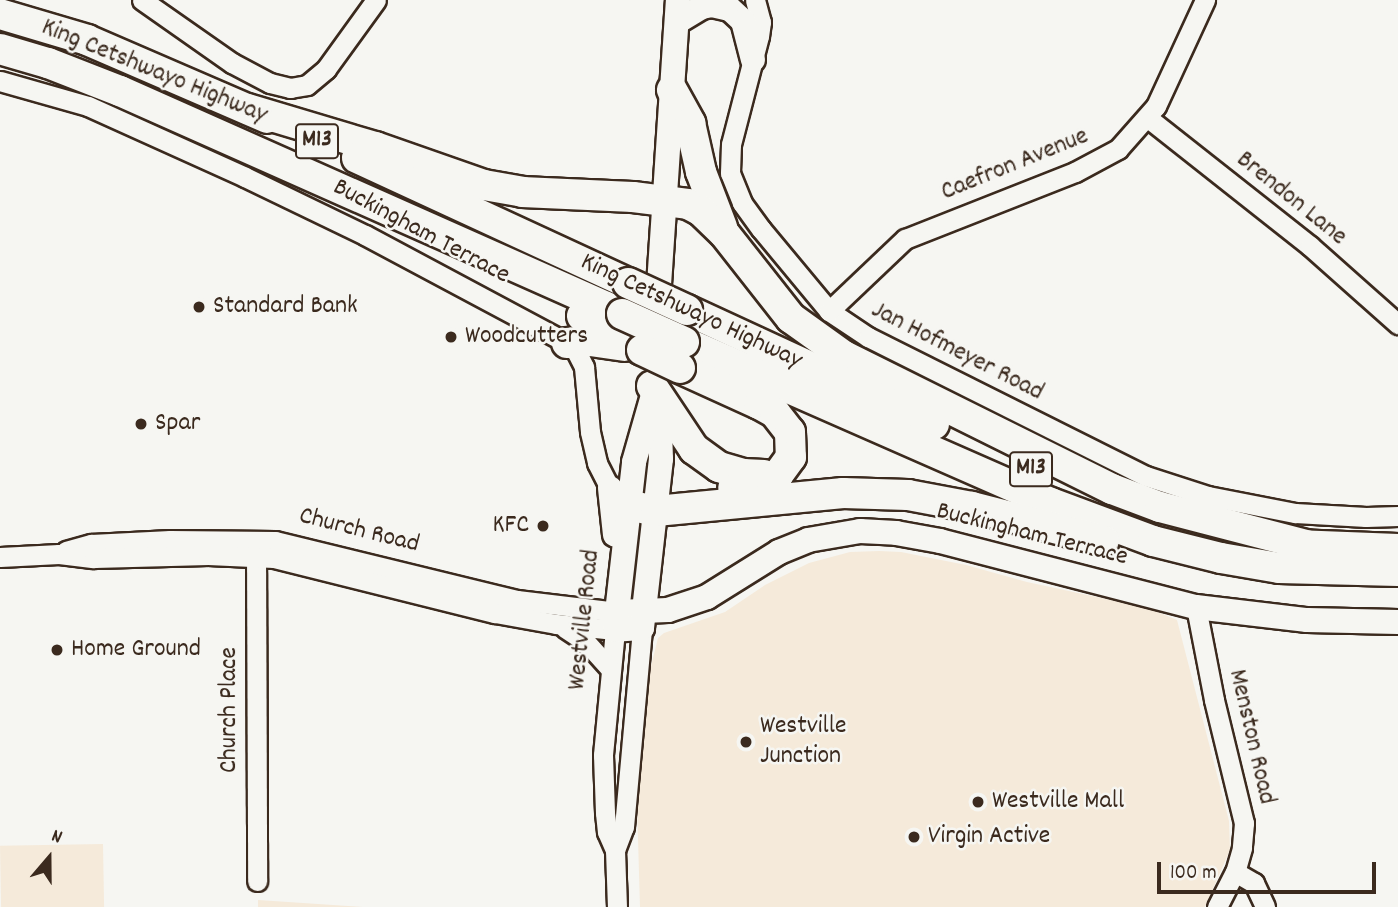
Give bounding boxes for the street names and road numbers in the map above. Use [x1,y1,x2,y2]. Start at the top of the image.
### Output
street label: King Cetshwayo Highway [37,12,271,132]
road number: M13 [294,120,340,162]
street label: Caefron Avenue [937,121,1093,209]
street label: Brendon Lane [1229,145,1353,253]
street label: Buckingham Terrace [327,172,515,292]
street label: King Cetshwayo Highway [575,247,807,377]
street label: Jan Hofmeyer Road [866,295,1048,409]
road number: M13 [1008,448,1054,490]
street label: Buckingham Terrace [933,496,1131,574]
street label: Church Road [296,501,422,561]
street label: Westville Road [562,548,608,692]
street label: Church Place [214,647,246,773]
street label: Menston Road [1220,667,1282,807]

